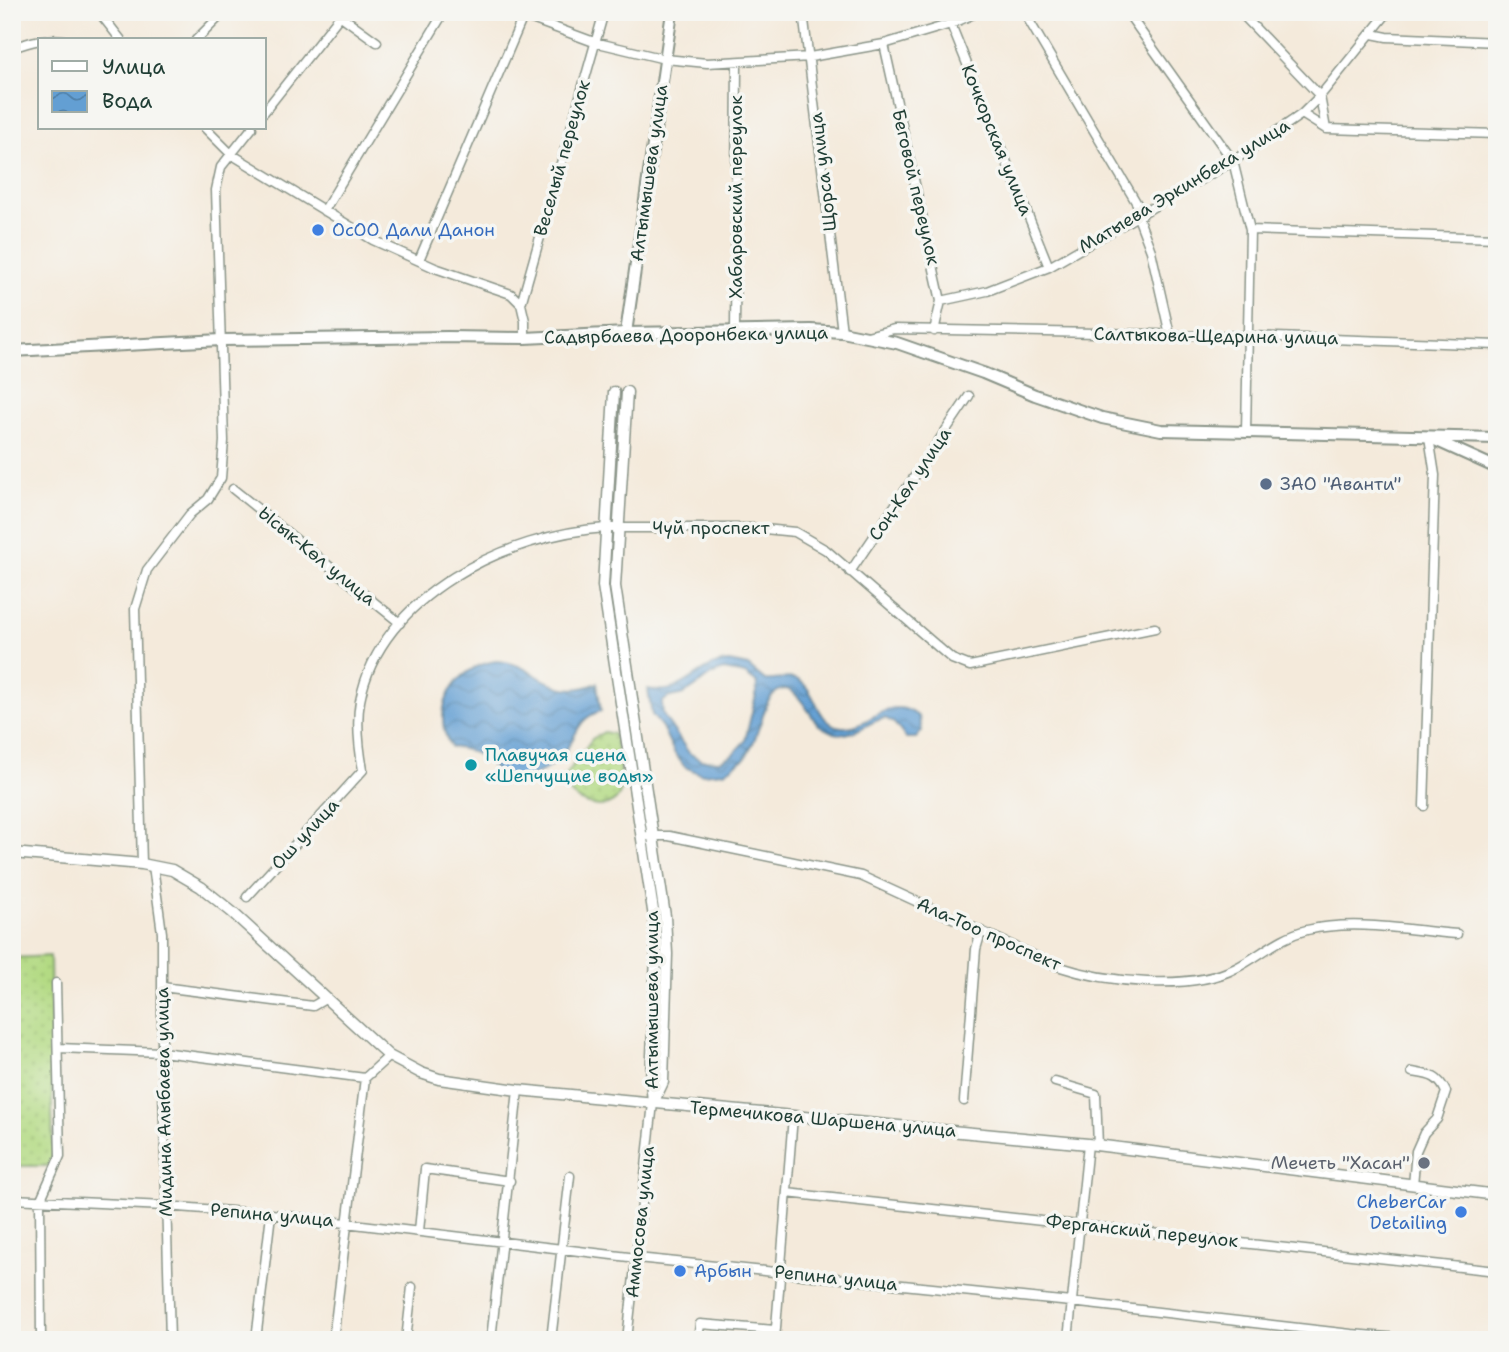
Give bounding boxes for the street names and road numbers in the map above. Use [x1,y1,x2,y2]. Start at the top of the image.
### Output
street label: Кочкорская улица [956,61,1038,219]
street label: Веселый переулок [528,77,596,239]
street label: Алтымышева улица [625,83,673,263]
street label: Хабаровский переулок [724,95,748,299]
street label: Беговой переулок [886,107,946,268]
street label: Щорса улица [804,111,842,233]
street label: Матыева Эркинбека улица [1074,113,1294,259]
street label: Садырбаева Дооронбека улица [544,321,828,349]
street label: Салтыкова-Щедрина улица [1093,322,1339,350]
street label: Соң-Көл улица [863,423,957,545]
street label: Ысык-Көл улица [253,501,381,611]
street label: Чүй проспект [652,516,770,540]
street label: Ош улица [266,793,344,875]
street label: Ала-Тоо проспект [913,891,1066,977]
street label: Алтымышева улица [640,911,664,1089]
street label: Мидина Алыбаева улица [150,987,178,1217]
street label: Термечикова Шаршена улица [689,1095,957,1143]
street label: Аммосова улица [620,1145,660,1299]
street label: Репина улица [209,1198,335,1232]
street label: Ферганский переулок [1045,1209,1240,1253]
street label: Репина улица [773,1260,899,1296]

